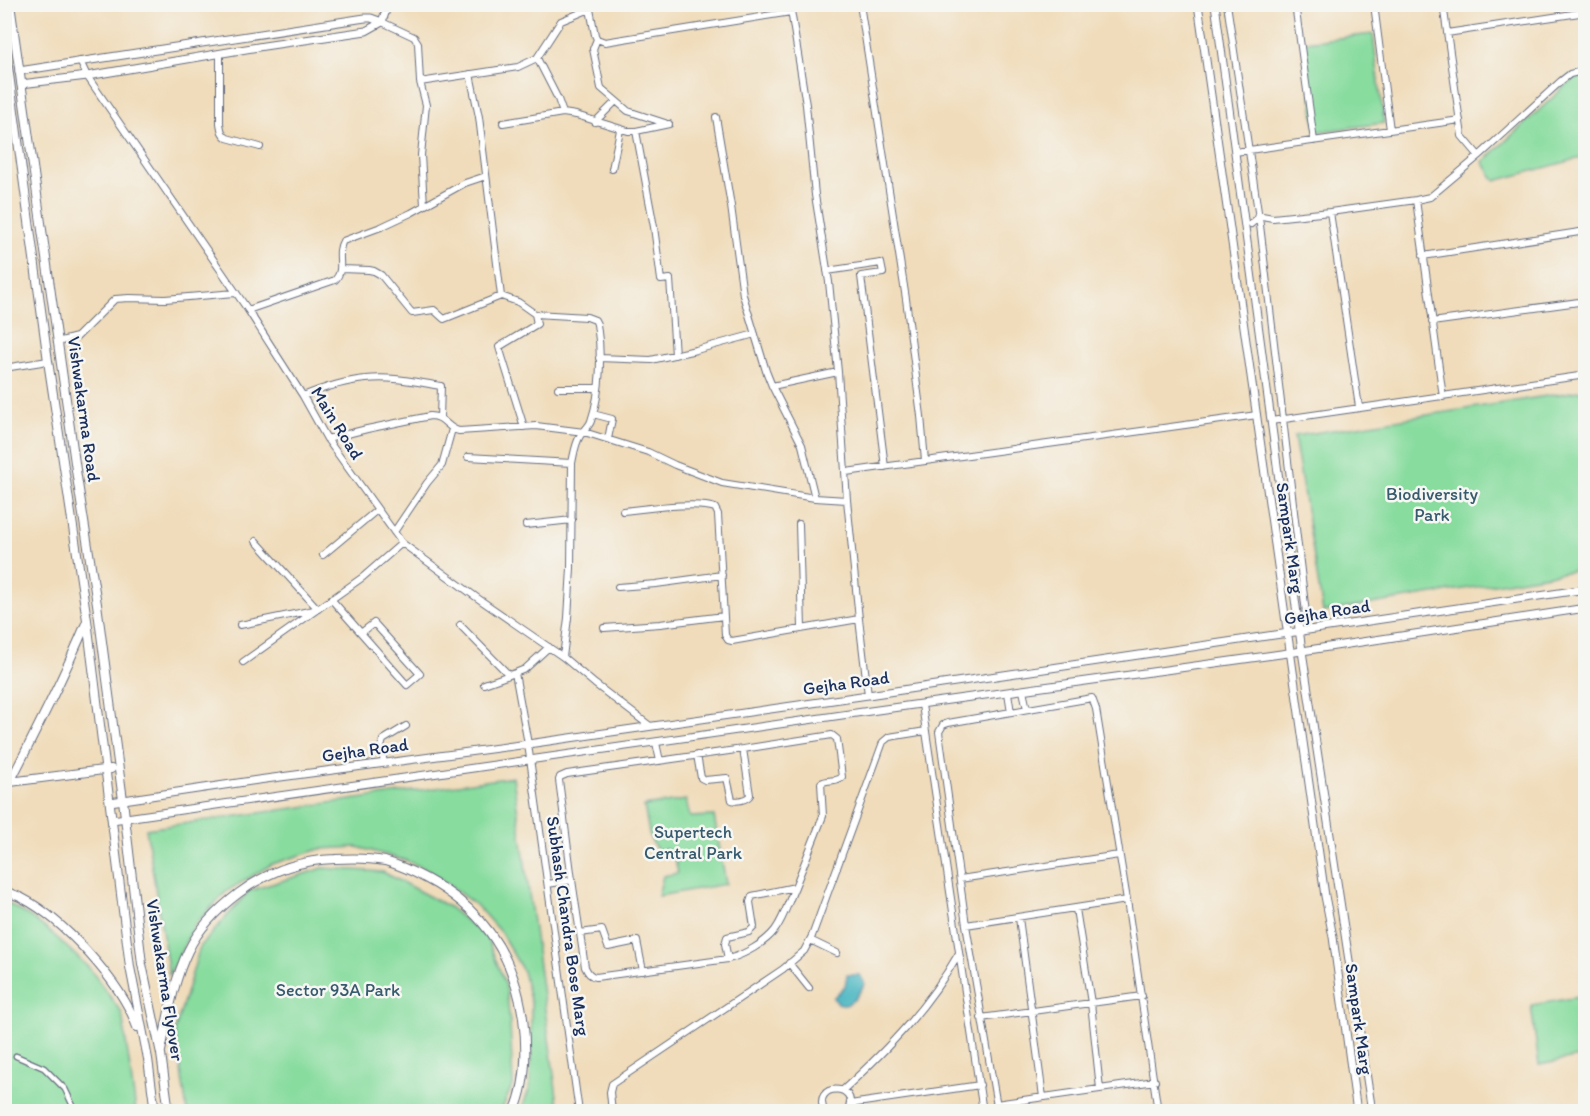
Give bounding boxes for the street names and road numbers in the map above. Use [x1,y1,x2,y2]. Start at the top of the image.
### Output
street label: Vishwakarma Road [63,335,105,483]
street label: Main Road [306,383,368,464]
street label: Sampark Marg [1271,481,1309,596]
street label: Gejha Road [1282,594,1372,630]
street label: Gejha Road [801,666,891,700]
street label: Gejha Road [320,733,410,767]
street label: Subhash Chandra Bose Marg [542,815,594,1038]
street label: Vishwakarma Flyover [141,897,189,1063]
street label: Sampark Marg [1340,962,1378,1077]

